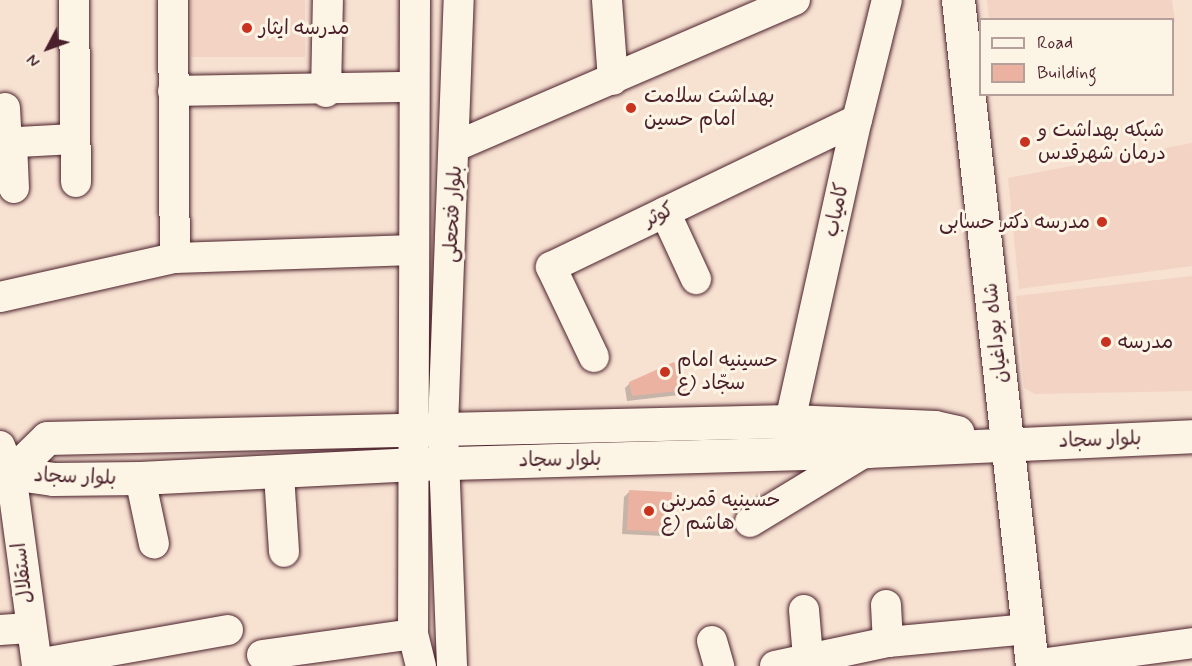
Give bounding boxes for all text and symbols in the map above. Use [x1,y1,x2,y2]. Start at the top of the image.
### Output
place label: مدرسه ایثار [259,16,349,40]
north arrow [18,18,78,78]
legend [979,18,1174,96]
marker: مدرسه ایثار [240,21,254,35]
text: Road [1037,31,1073,55]
text: N [23,49,45,71]
text: Building [1037,61,1097,85]
place label: بهداشت سلامت امام حسین [644,84,775,131]
marker: بهداشت سلامت امام حسین [622,99,640,117]
place label: شبکه بهداشت و درمان شهرقدس [1038,118,1166,165]
marker: شبکه بهداشت و درمان شهرقدس [1016,133,1034,151]
street label: بلوار فتحعلی [438,165,468,263]
street label: کامیاب [820,181,854,239]
street label: کوثر [640,198,678,232]
place label: مدرسه دکتر حسابی [939,210,1090,234]
marker: مدرسه دکتر حسابی [1095,215,1109,229]
street label: شاه بوداغیان [979,282,1013,384]
place label: مدرسه [1118,330,1173,354]
marker: مدرسه [1099,335,1113,349]
place label: حسینیه امام سجّاد (ع [677,348,778,395]
marker: حسینیه امام سجّاد (ع [658,365,672,379]
street label: بلوار سجاد [1058,427,1142,453]
street label: بلوار سجاد [518,447,602,473]
street label: بلوار سجاد [33,464,117,490]
place label: حسینیه قمربنی هاشم (ع [661,488,781,535]
marker: حسینیه قمربنی هاشم (ع [642,504,656,518]
street label: استقلال [7,541,39,605]

